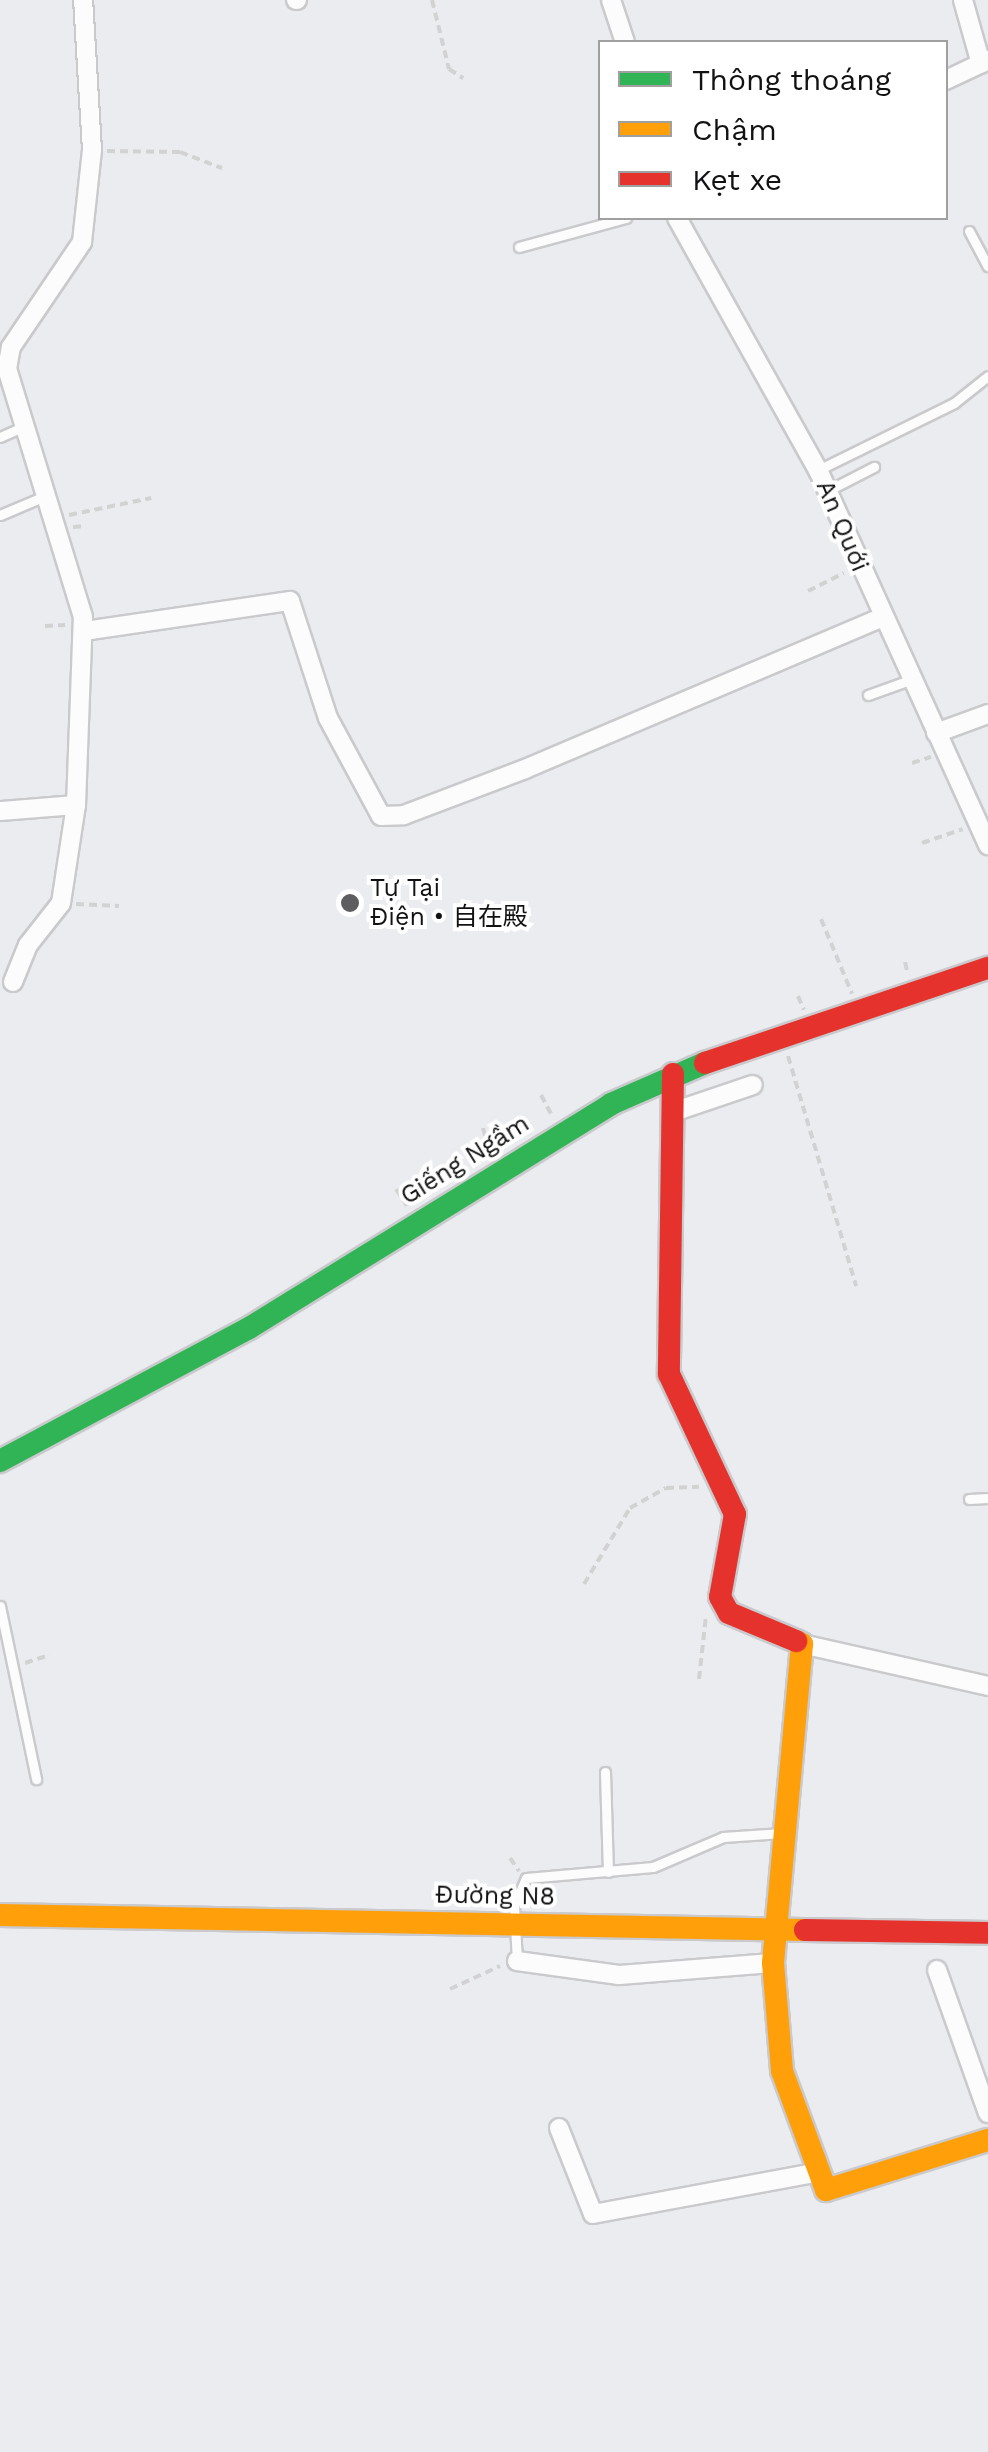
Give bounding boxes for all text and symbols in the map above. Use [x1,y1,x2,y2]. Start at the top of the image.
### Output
legend [598,40,948,220]
text: Thông thoáng [692,62,891,97]
text: Chậm [692,112,777,147]
text: Kẹt xe [692,162,782,197]
street label: An Quới [809,476,875,576]
place label: Tự Tại Điện • 自在殿 [370,874,528,933]
marker: Tự Tại Điện • 自在殿 [339,892,361,914]
street label: Giếng Ngầm [395,1109,535,1211]
street label: Đường N8 [435,1880,555,1912]

